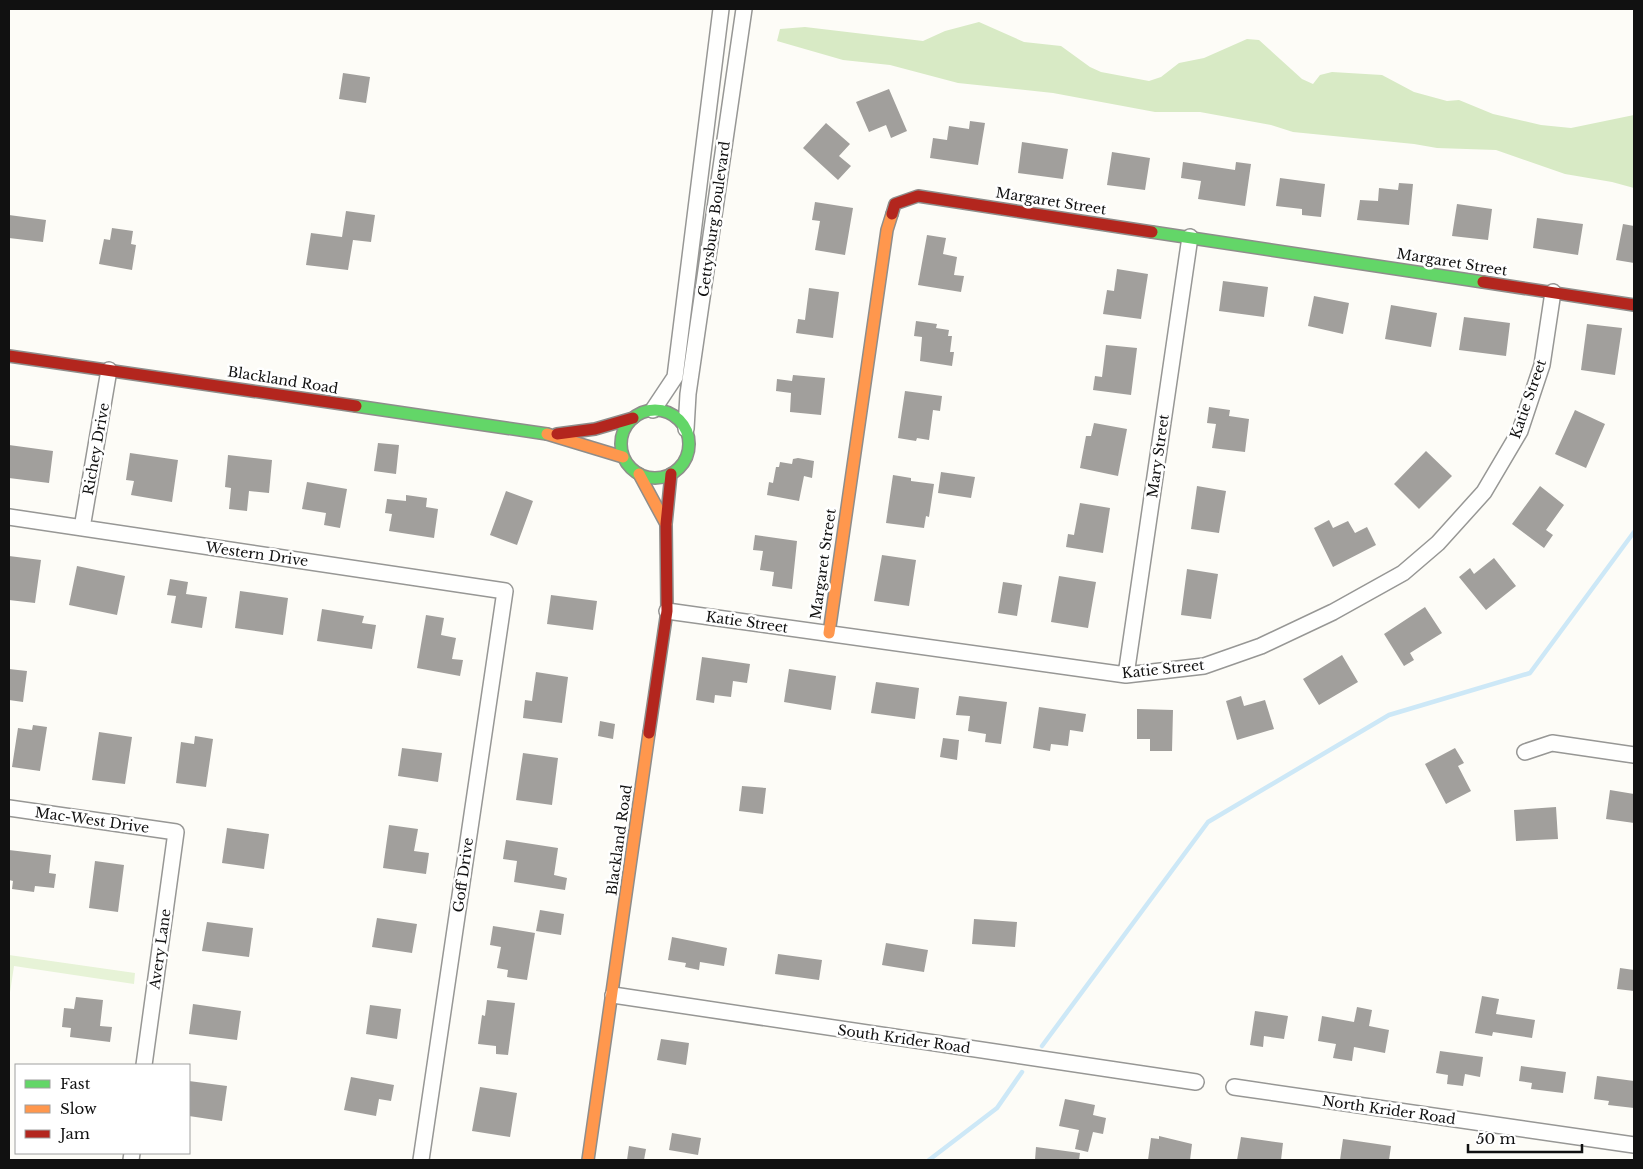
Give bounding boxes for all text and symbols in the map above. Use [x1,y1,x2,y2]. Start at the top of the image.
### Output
street label: Gettysburg Boulevard [694,139,734,298]
street label: Margaret Street [994,183,1108,219]
street label: Margaret Street [1395,244,1509,280]
street label: Katie Street [1506,356,1550,441]
street label: Blackland Road [226,362,340,398]
street label: Richey Drive [79,401,113,497]
street label: Mary Street [1143,412,1173,499]
street label: Margaret Street [806,507,840,621]
street label: Western Drive [204,538,309,570]
street label: Katie Street [705,607,790,637]
street label: Katie Street [1121,656,1206,682]
street label: Blackland Road [602,783,636,897]
street label: Mac-West Drive [34,803,150,837]
street label: Goff Drive [449,836,477,914]
street label: Avery Lane [145,908,175,991]
street label: South Krider Road [836,1021,972,1057]
legend [15,1064,190,1154]
text: Fast [60,1074,91,1093]
street label: North Krider Road [1321,1092,1457,1128]
text: Slow [60,1099,97,1118]
scale bar [1468,1122,1582,1154]
text: Jam [58,1124,90,1143]
text: 50 m [1476,1129,1516,1148]

